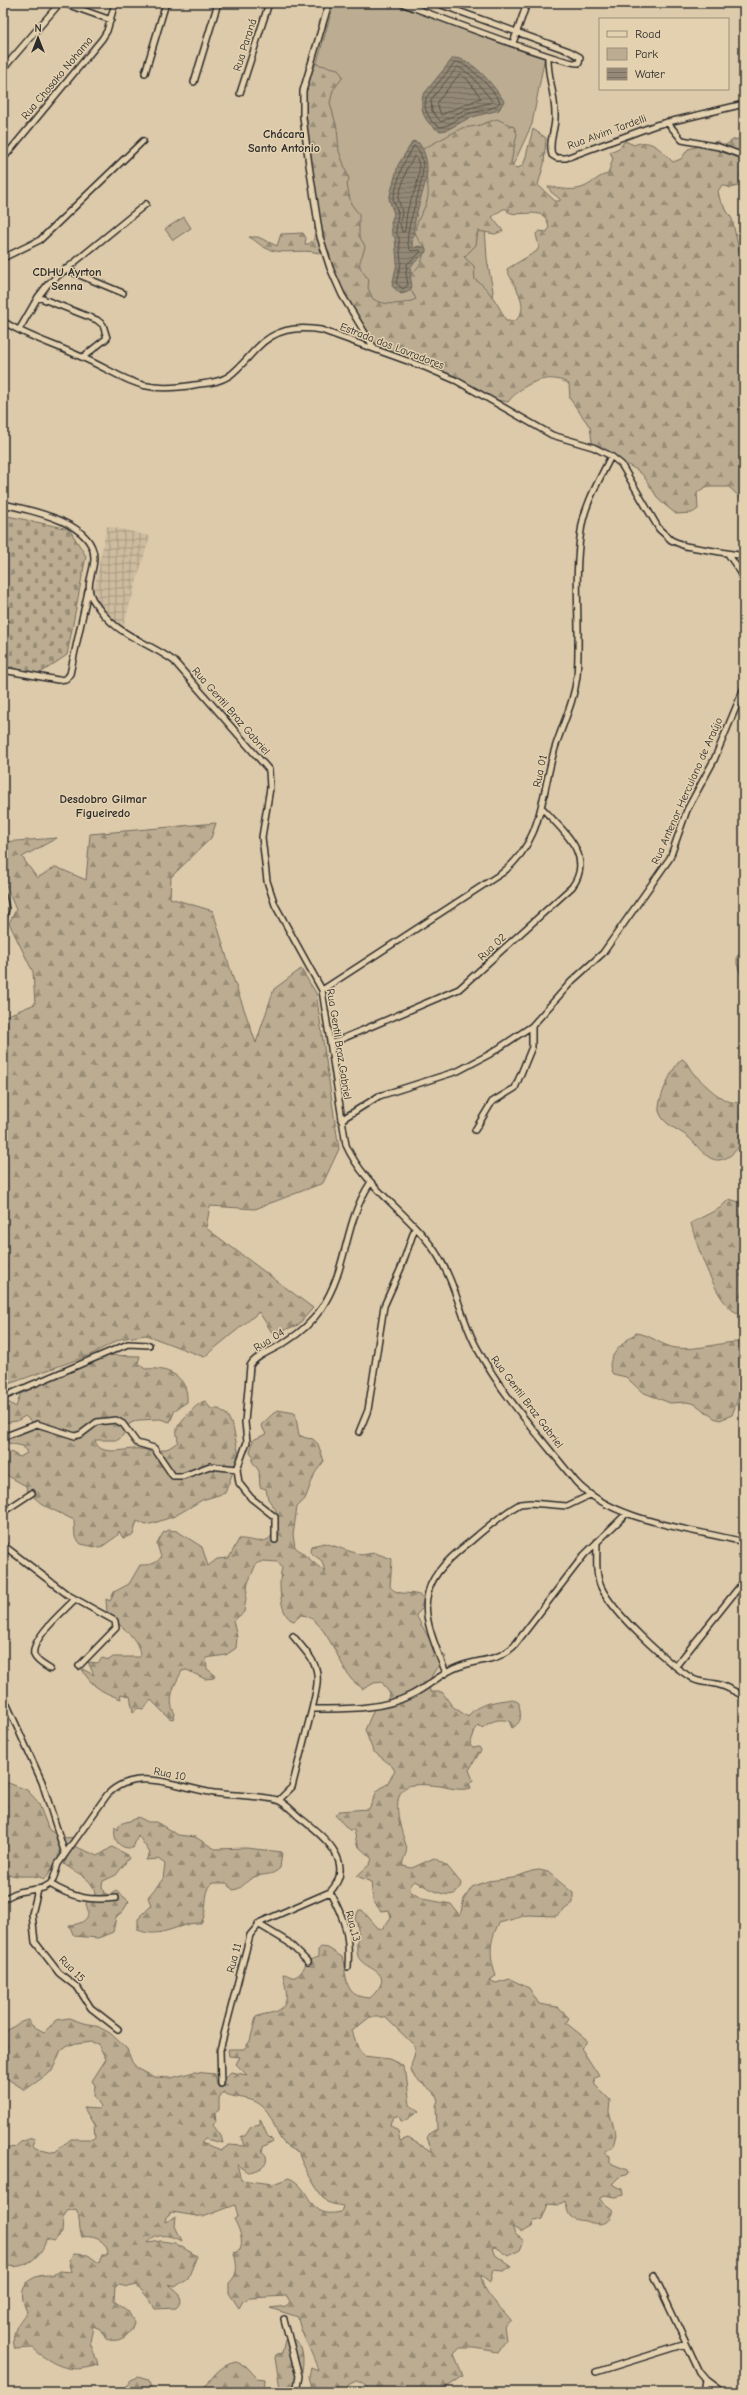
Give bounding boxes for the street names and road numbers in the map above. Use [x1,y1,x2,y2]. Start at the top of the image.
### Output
street label: Rua Paraná [230,17,260,73]
street label: Rua Chosako Nohama [19,34,95,122]
street label: Rua Alvim Tardelli [566,112,648,152]
street label: Estrada dos Lavradores [338,320,446,372]
street label: Rua Gentil Braz Gabriel [189,664,273,758]
street label: Rua Antenor Herculano de Araújo [649,715,725,867]
street label: Rua 01 [530,754,550,788]
street label: Rua 02 [475,930,509,963]
street label: Rua Gentil Braz Gabriel [324,988,354,1100]
street label: Rua 04 [251,1326,287,1354]
street label: Rua Gentil Braz Gabriel [488,1353,566,1451]
street label: Rua 10 [153,1765,187,1783]
street label: Rua 13 [343,1909,363,1943]
street label: Rua 11 [224,1942,244,1974]
street label: Rua 15 [56,1953,88,1985]

